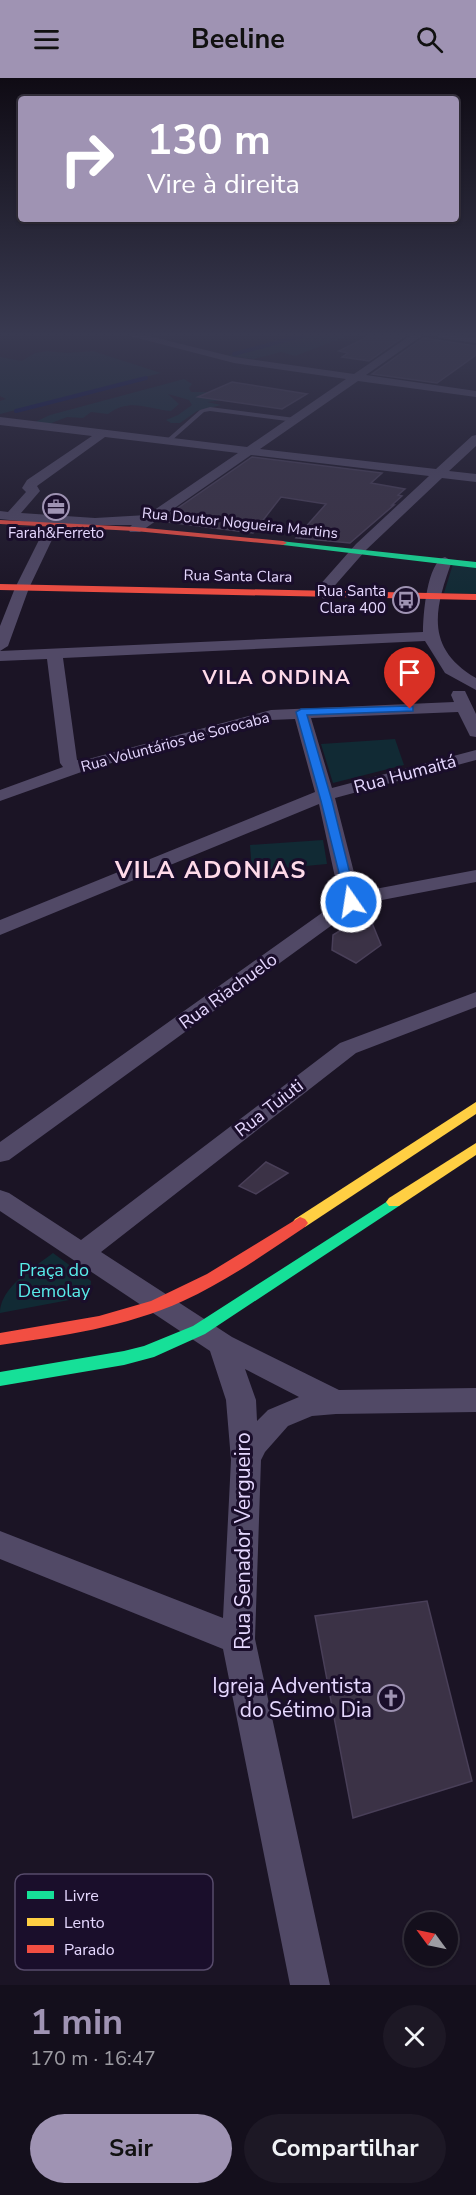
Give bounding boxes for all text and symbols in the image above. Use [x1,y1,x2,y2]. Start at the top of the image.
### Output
text: Beeline [191,21,285,58]
icon: menu [30,23,63,56]
icon: search [413,23,446,56]
text: 130 m [147,112,271,169]
icon: right [48,120,126,198]
text: Vire à direita [147,166,300,203]
office icon: Farah&Ferreto [41,492,71,522]
street label: Rua Doutor Nogueira Martins [141,503,339,543]
place label: Farah&Ferreto [8,523,104,543]
street label: Rua Santa Clara [183,565,293,587]
place label: Rua Santa Clara 400 [317,581,386,618]
bus stop icon: Rua Santa Clara 400 [391,585,421,615]
pin [384,647,435,709]
icon: arrive [393,656,426,689]
district label: VILA ONDINA [202,664,351,691]
street label: Rua Voluntários de Sorocaba [79,707,271,777]
street label: Rua Humaitá [351,749,459,799]
district label: VILA ADONIAS [114,854,307,886]
position arrow [319,870,383,934]
street label: Rua Riachuelo [174,947,282,1035]
street label: Rua Tuiuti [230,1074,308,1142]
park label: Praça do Demolay [18,1258,91,1303]
street label: Rua Senador Vergueiro [229,1432,257,1650]
place label: Igreja Adventista do Sétimo Dia [212,1672,372,1724]
church icon: Igreja Adventista do Sétimo Dia [376,1683,406,1713]
legend [15,1874,213,1970]
text: Livre [64,1885,99,1907]
text: Lento [64,1912,105,1934]
north arrow [404,1912,458,1966]
map controls [404,1912,458,1966]
text: Parado [64,1939,115,1961]
text: 1 min [30,1998,123,2047]
button: close [383,2005,446,2068]
text: 170 m · 16:47 [30,2045,156,2072]
button: Sair [30,2114,232,2183]
button: Compartilhar [244,2114,446,2183]

